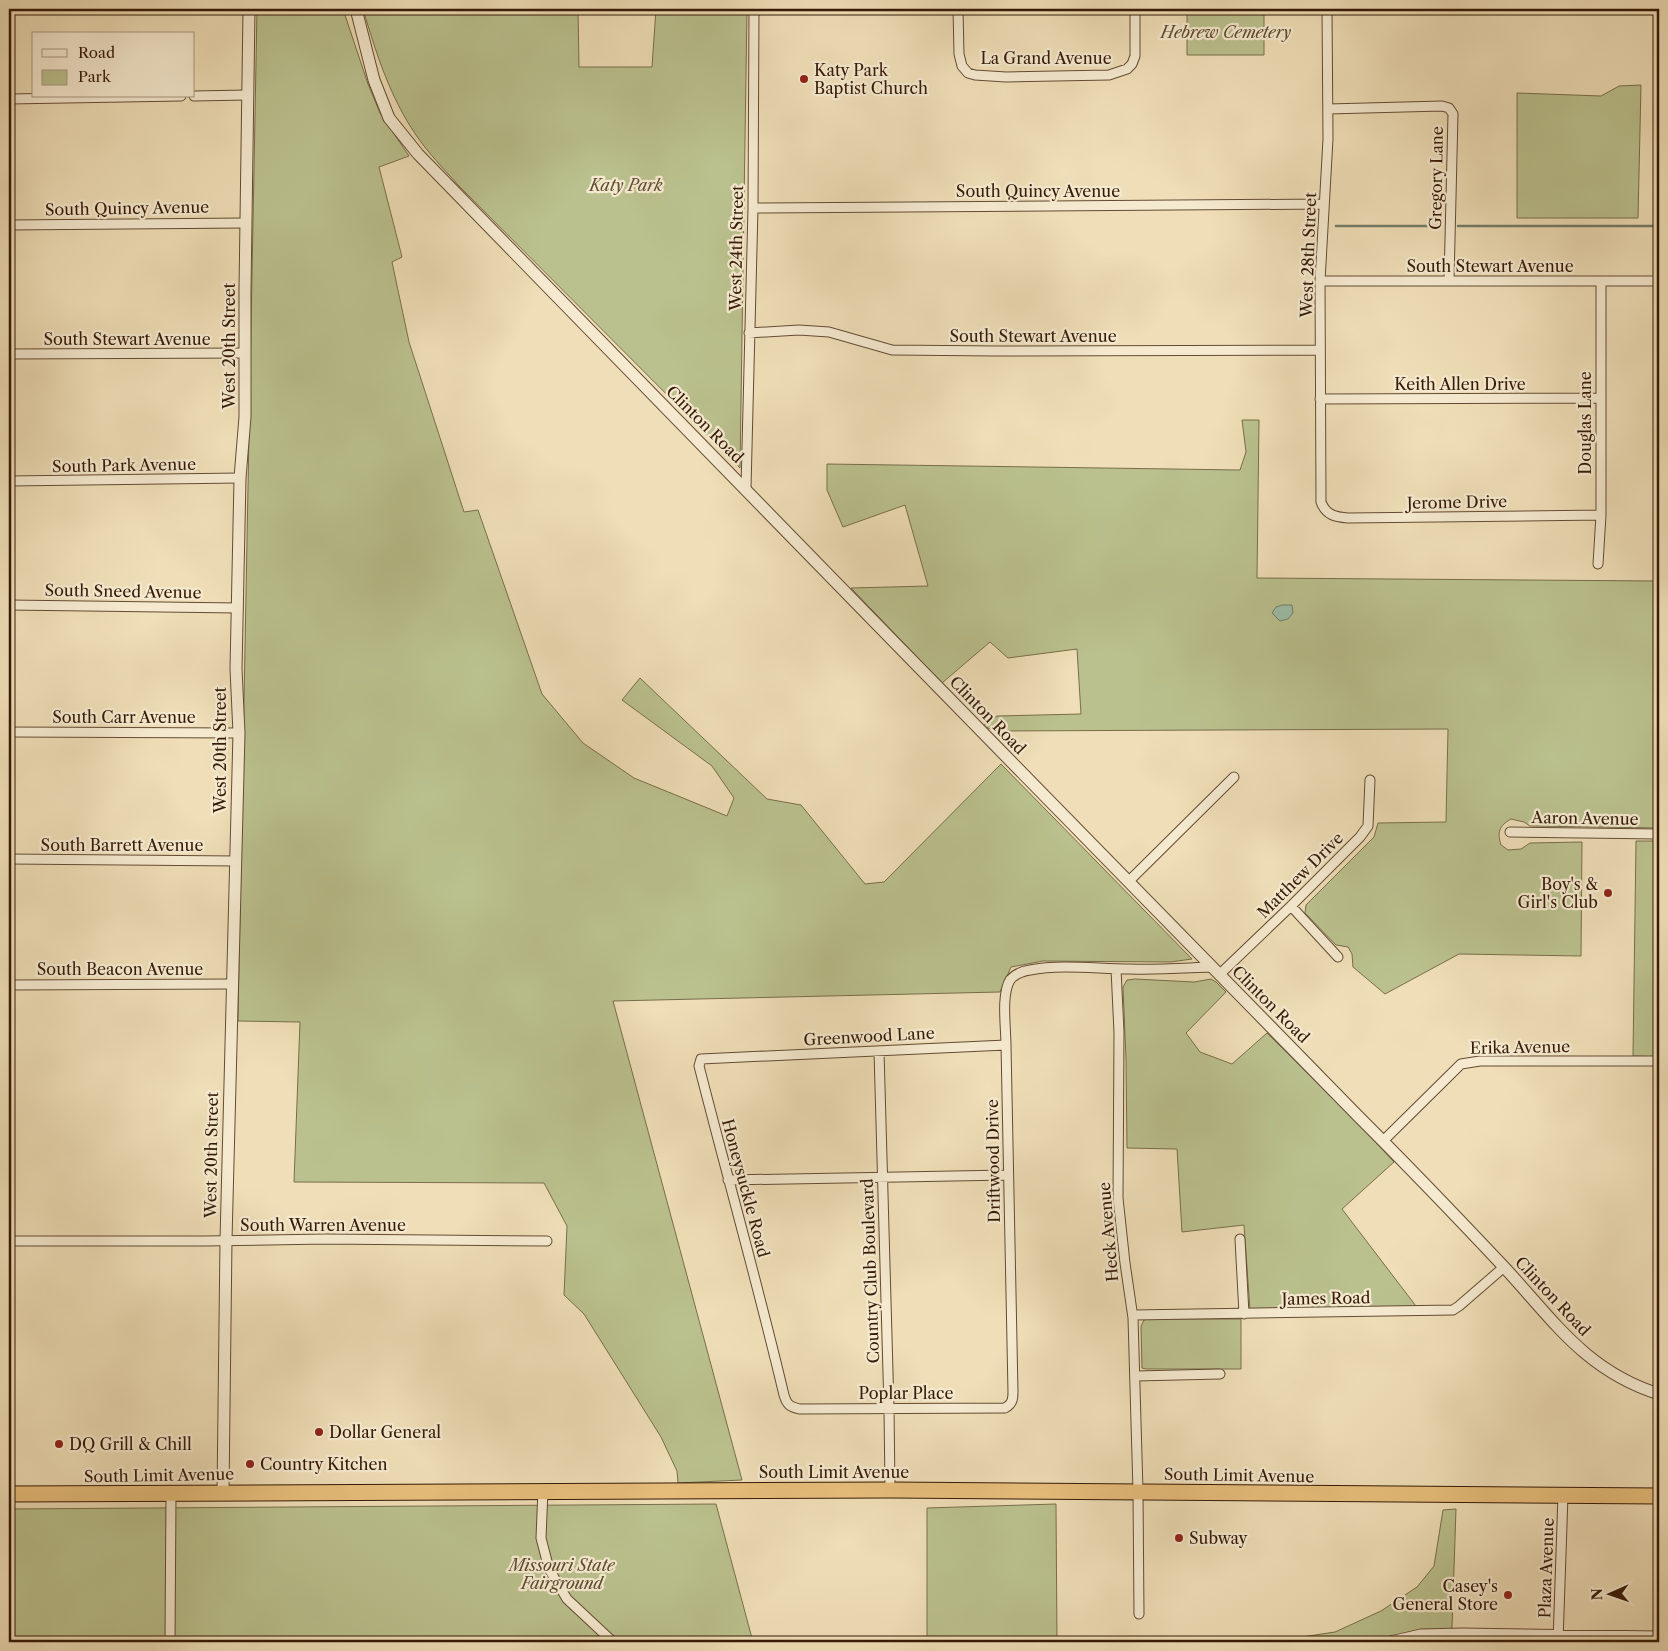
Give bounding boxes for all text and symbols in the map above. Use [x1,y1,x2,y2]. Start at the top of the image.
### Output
park label: Hebrew Cemetery [1159,22,1291,42]
legend [32,32,195,98]
text: Road [78,43,115,62]
street label: La Grand Avenue [980,48,1112,68]
place label: Katy Park Baptist Church [814,60,928,98]
text: Park [78,67,112,86]
marker: Katy Park Baptist Church [798,73,810,85]
street label: Gregory Lane [1425,126,1447,230]
park label: Katy Park [588,175,663,195]
street label: South Quincy Avenue [956,181,1120,201]
street label: West 24th Street [725,185,747,312]
street label: West 28th Street [1296,191,1320,319]
street label: South Quincy Avenue [45,197,209,219]
street label: South Stewart Avenue [1406,256,1574,276]
street label: West 20th Street [219,282,239,410]
street label: South Stewart Avenue [949,326,1117,346]
street label: South Stewart Avenue [43,329,211,349]
street label: Douglas Lane [1575,371,1595,475]
street label: Keith Allen Drive [1394,374,1526,394]
street label: Clinton Road [662,381,748,467]
street label: South Park Avenue [52,454,196,476]
street label: Jerome Drive [1404,491,1507,513]
street label: South Sneed Avenue [44,580,202,602]
street label: Clinton Road [946,672,1031,759]
street label: West 20th Street [210,686,230,814]
street label: South Carr Avenue [52,707,196,727]
street label: Aaron Avenue [1530,807,1639,829]
street label: Matthew Drive [1253,828,1347,922]
street label: South Barrett Avenue [41,835,203,855]
place label: Boy's & Girl's Club [1518,874,1598,912]
marker: Boy's & Girl's Club [1602,887,1614,899]
street label: South Beacon Avenue [37,959,203,979]
street label: Clinton Road [1228,961,1314,1047]
street label: Greenwood Lane [803,1023,935,1049]
street label: Erika Avenue [1470,1036,1570,1058]
street label: West 20th Street [200,1091,222,1219]
street label: Driftwood Drive [982,1099,1004,1223]
street label: Honeysuckle Road [718,1117,774,1260]
street label: Country Club Boulevard [857,1178,883,1364]
street label: Heck Avenue [1094,1181,1122,1283]
street label: South Warren Avenue [240,1215,406,1235]
street label: Clinton Road [1511,1252,1595,1340]
street label: James Road [1279,1287,1371,1309]
street label: Poplar Place [859,1383,953,1403]
place label: Dollar General [329,1422,441,1442]
marker: Dollar General [313,1426,325,1438]
place label: DQ Grill & Chill [69,1434,192,1454]
marker: DQ Grill & Chill [53,1438,65,1450]
place label: Country Kitchen [260,1454,387,1474]
marker: Country Kitchen [244,1458,256,1470]
street label: South Limit Avenue [759,1462,909,1482]
street label: South Limit Avenue [84,1464,234,1486]
street label: South Limit Avenue [1164,1464,1314,1486]
street label: Plaza Avenue [1534,1517,1558,1619]
place label: Subway [1189,1528,1249,1548]
marker: Subway [1173,1532,1185,1544]
park label: Missouri State Fairground [507,1555,616,1593]
north arrow [1586,1568,1636,1618]
place label: Casey's General Store [1393,1576,1498,1614]
text: N [1588,1588,1606,1601]
marker: Casey's General Store [1502,1589,1514,1601]

